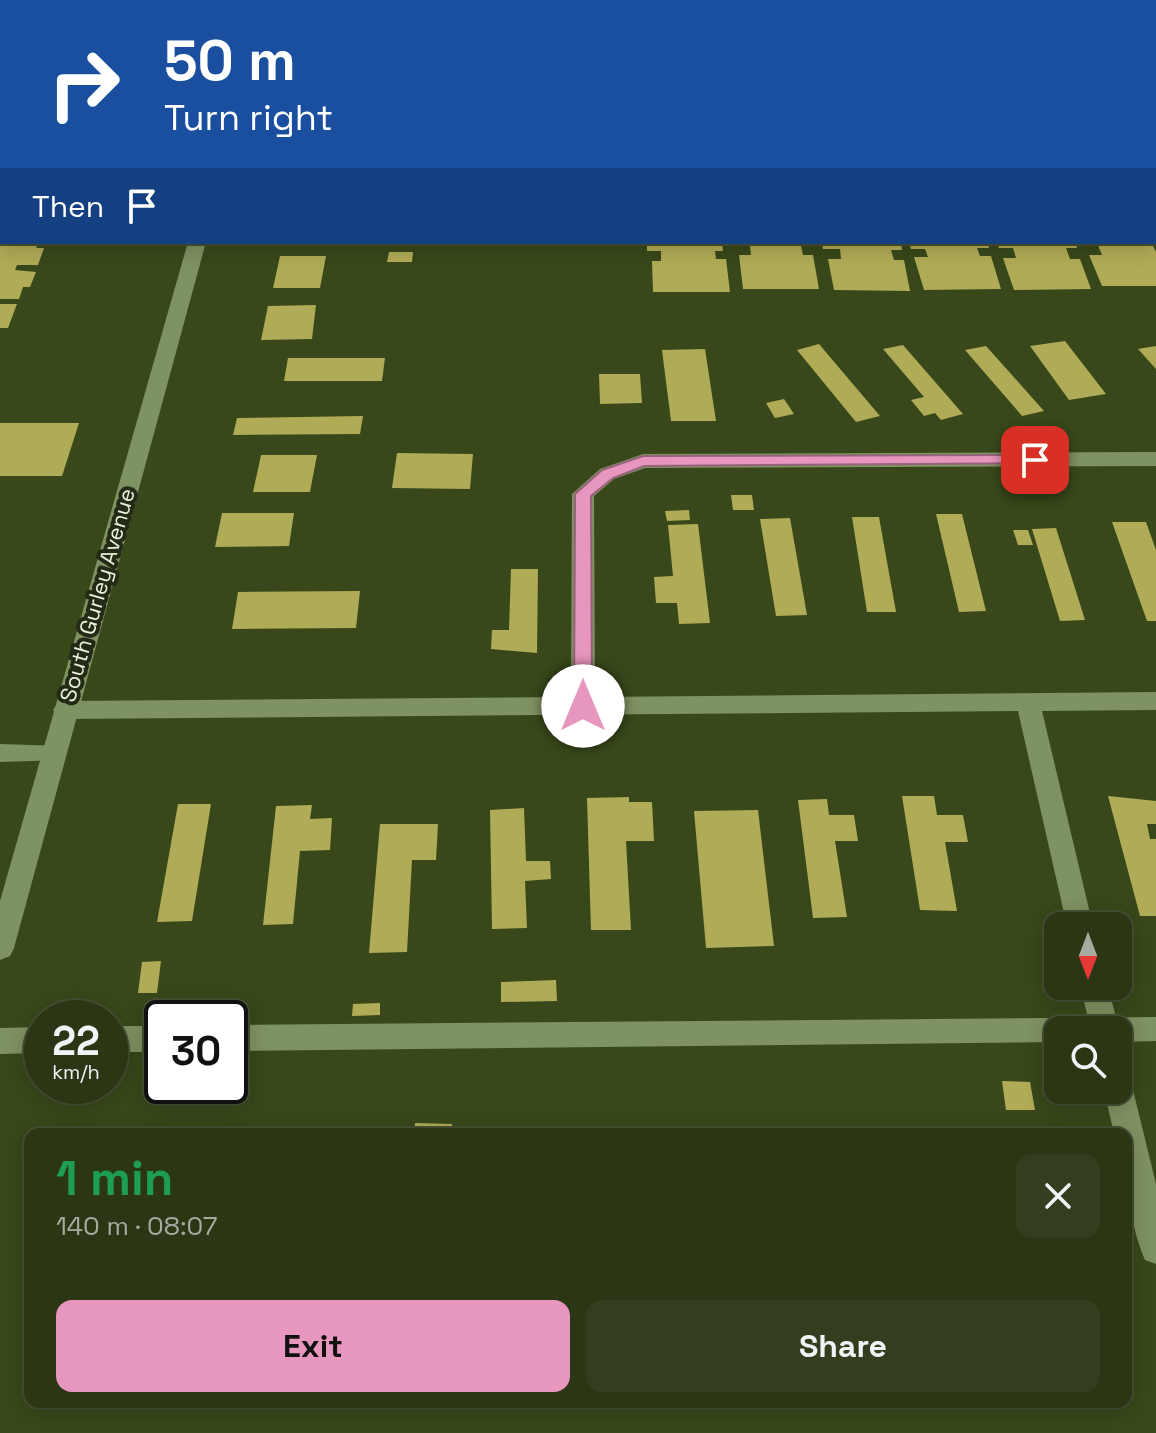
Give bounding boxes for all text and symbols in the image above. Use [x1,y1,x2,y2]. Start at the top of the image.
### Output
text: 50 m [164,25,296,96]
icon: right [32,32,136,136]
text: Turn right [164,95,333,141]
icon: arrive [120,184,164,228]
text: Then [32,187,104,226]
pin [1001,426,1069,494]
icon: arrive [1013,438,1057,482]
street label: South Gurley Avenue [53,485,141,705]
position arrow [541,664,625,748]
north arrow [1044,912,1132,1000]
map controls [1044,912,1132,1104]
speed limit sign: 30 [144,1000,248,1104]
text: 22 [52,1016,100,1067]
button: search [1044,1016,1132,1104]
text: km/h [52,1059,100,1085]
text: 1 min [56,1148,173,1209]
button: close [1016,1154,1100,1238]
text: 140 m · 08:07 [56,1209,217,1243]
button: Exit [56,1300,570,1392]
button: Share [586,1300,1100,1392]

